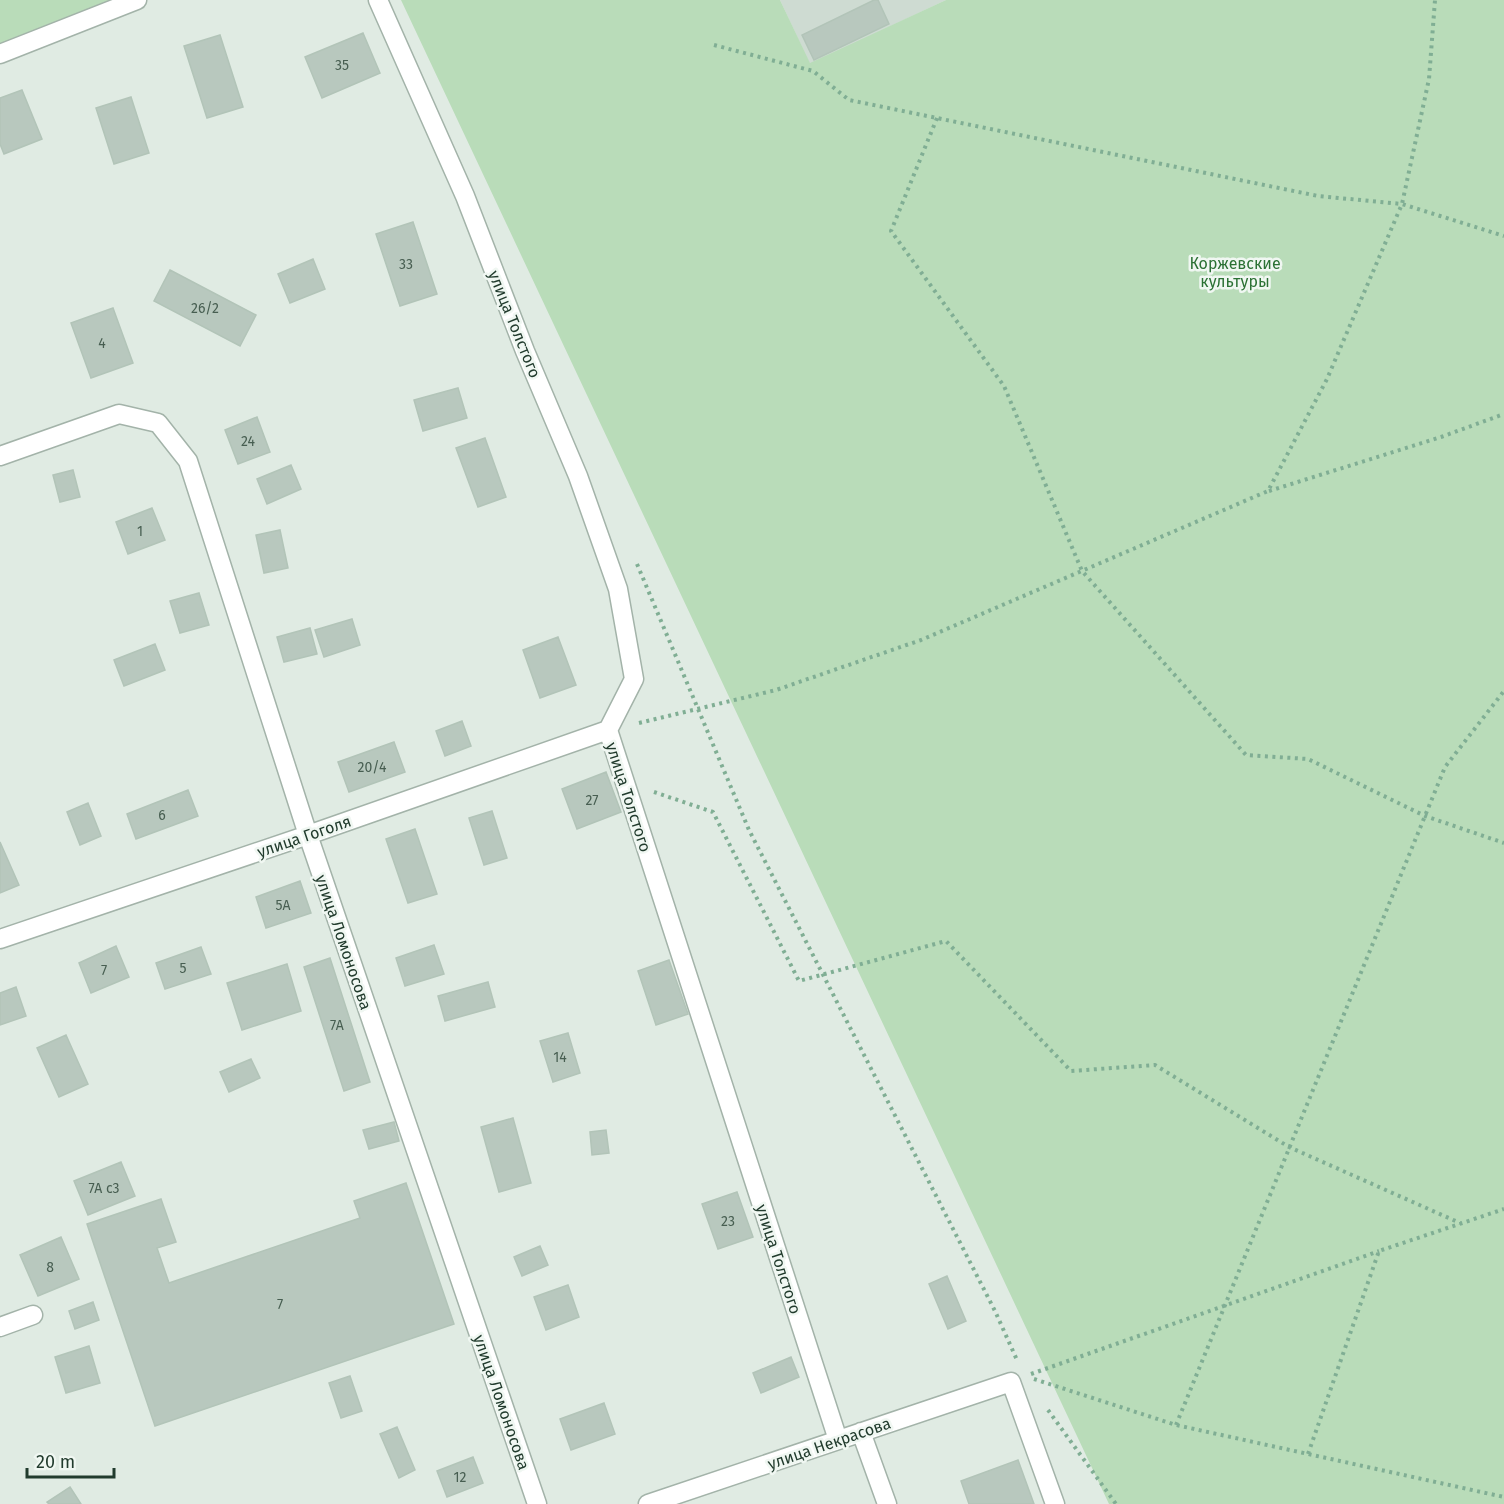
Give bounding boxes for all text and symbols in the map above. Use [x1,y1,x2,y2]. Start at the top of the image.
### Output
house number: 35 [335,57,349,74]
park label: Коржевские культуры [1189,254,1281,291]
house number: 33 [399,256,413,273]
street label: улица Толстого [484,268,545,381]
house number: 26/2 [191,300,219,317]
house number: 4 [98,335,106,352]
house number: 24 [241,433,256,450]
house number: 1 [137,523,143,540]
street label: улица Толстого [602,740,655,854]
house number: 20/4 [358,759,387,776]
house number: 27 [585,792,599,809]
house number: 6 [158,807,166,824]
street label: улица Гоголя [255,811,354,861]
street label: улица Ломоносова [311,872,376,1012]
house number: 5А [275,897,291,914]
house number: 5 [179,960,187,977]
house number: 7 [101,962,107,979]
house number: 7А [330,1017,344,1034]
house number: 14 [553,1049,567,1066]
house number: 7А с3 [88,1180,120,1197]
street label: улица Толстого [752,1202,805,1316]
house number: 23 [721,1213,735,1230]
house number: 8 [46,1259,54,1276]
house number: 7 [277,1296,283,1313]
street label: улица Ломоносова [469,1332,534,1472]
street label: улица Некрасова [765,1413,893,1473]
scale bar [27,1441,114,1479]
text: 20 m [36,1451,75,1473]
house number: 12 [454,1469,467,1486]

